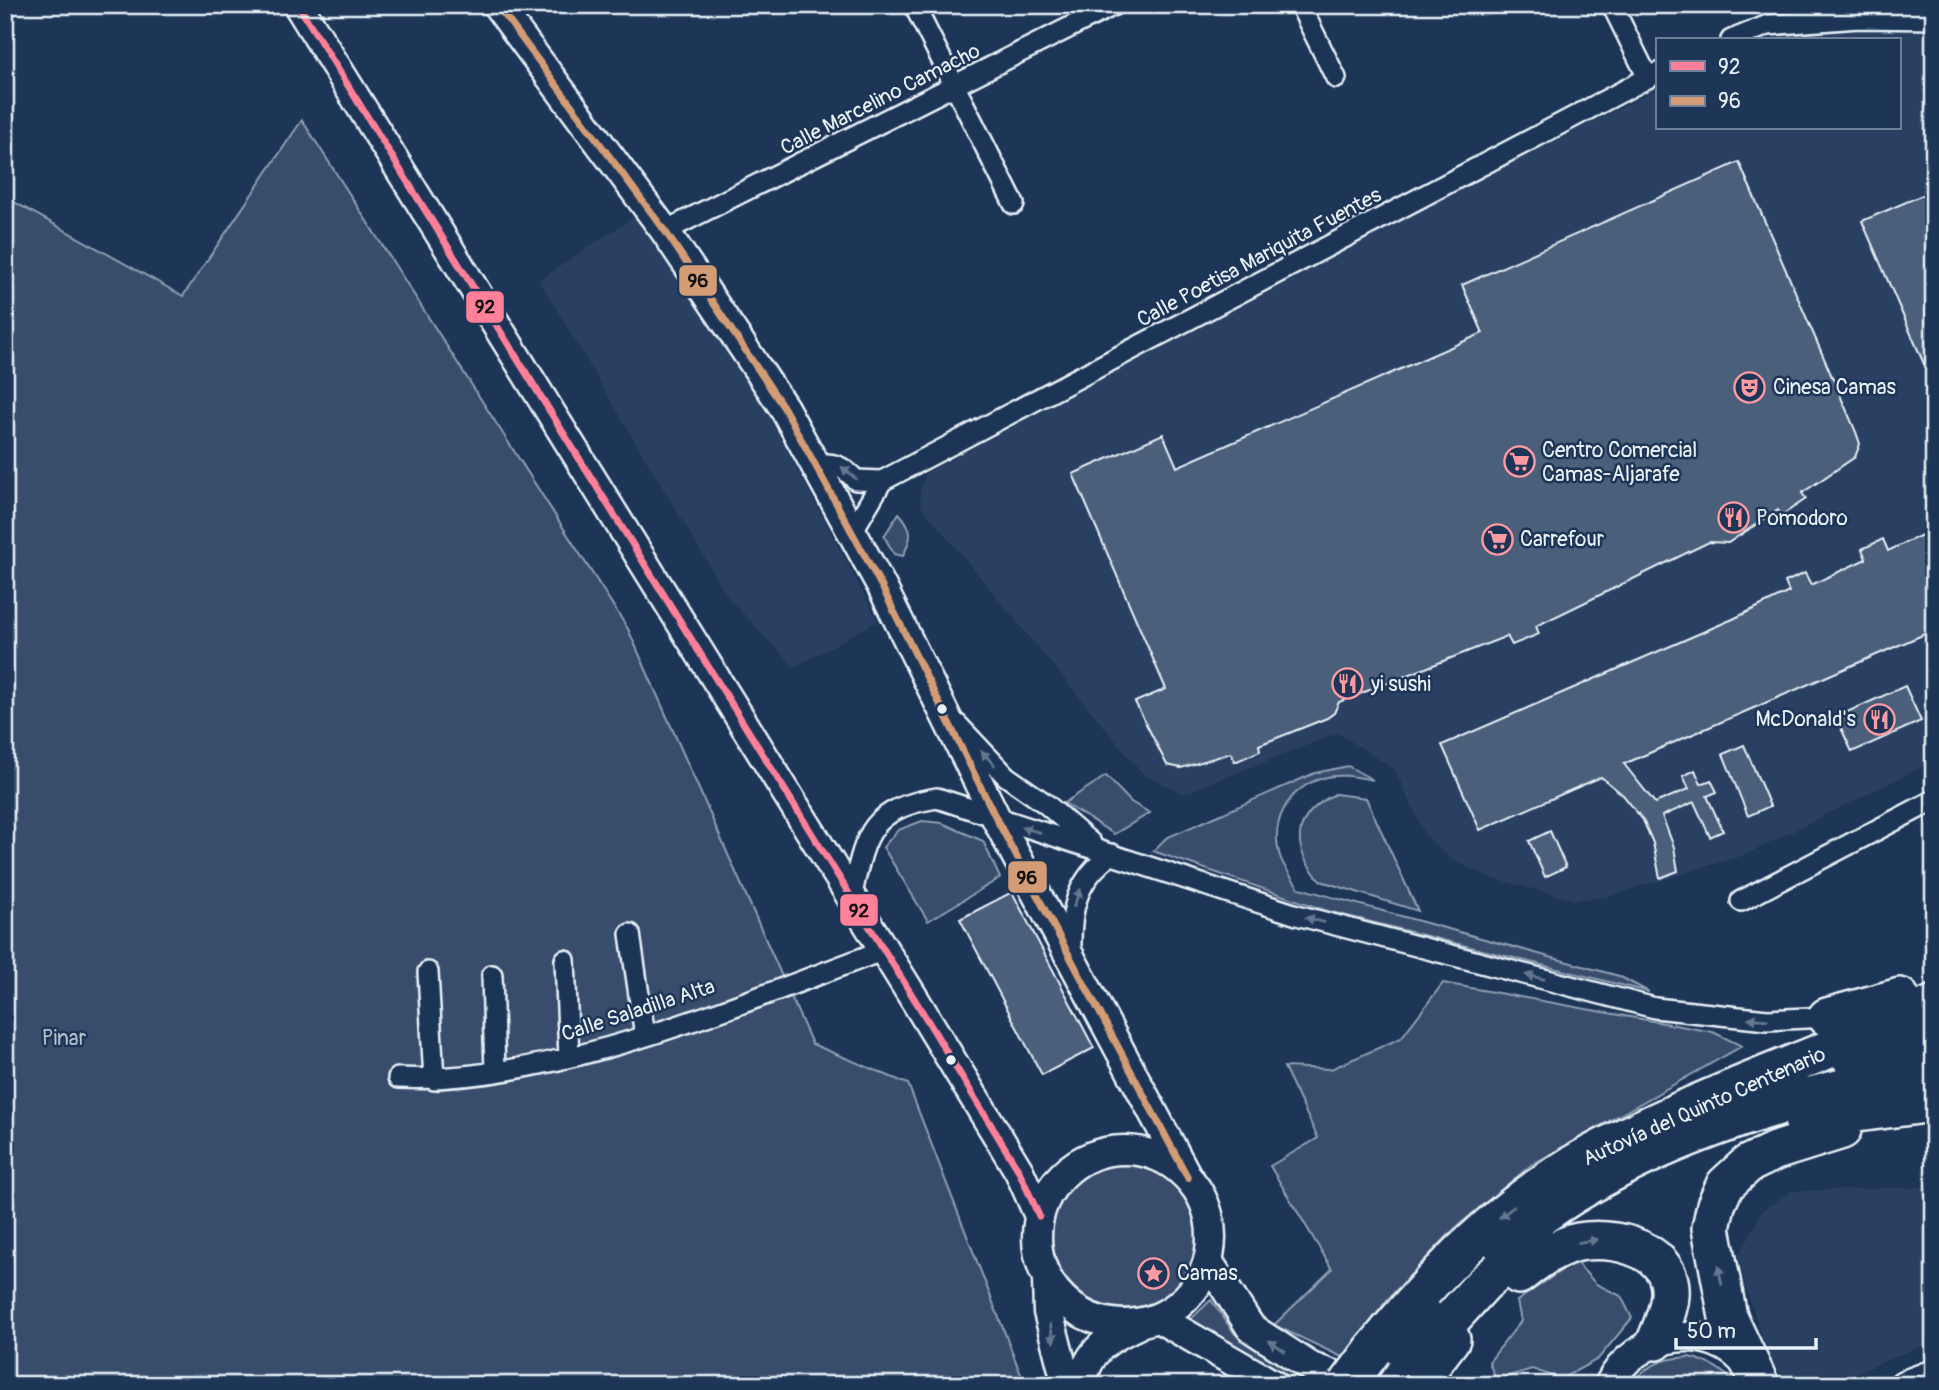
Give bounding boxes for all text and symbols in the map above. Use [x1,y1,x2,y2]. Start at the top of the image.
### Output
street label: Calle Marcelino Camacho [776,37,985,162]
legend [1656,38,1900,130]
text: 92 [1718,54,1741,81]
text: 96 [1718,88,1741,115]
street label: Calle Poetisa Mariquita Fuentes [1132,181,1387,333]
line badge: 96 [678,264,718,297]
text: 96 [688,269,708,293]
line badge: 92 [465,290,505,324]
text: 92 [475,295,496,319]
theatre icon: Cinesa Camas [1733,370,1767,404]
place label: Cinesa Camas [1773,374,1897,401]
place label: Centro Comercial Camas-Aljarafe [1542,437,1697,488]
supermarket icon: Centro Comercial Camas-Aljarafe [1502,445,1536,479]
one-way arrow [840,465,858,480]
restaurant icon: Pomodoro [1716,501,1750,535]
place label: Pomodoro [1756,505,1848,532]
supermarket icon: Carrefour [1480,522,1514,556]
place label: Carrefour [1520,526,1605,553]
restaurant icon: yi sushi [1331,667,1365,701]
place label: yi sushi [1370,671,1431,698]
unlabelled marker [935,702,949,716]
restaurant icon: McDonald's [1862,702,1896,736]
place label: McDonald's [1755,706,1857,733]
one-way arrow [981,750,997,767]
one-way arrow [1020,824,1041,834]
line badge: 96 [1007,860,1048,894]
text: 96 [1017,866,1037,890]
one-way arrow [1072,888,1083,909]
line badge: 92 [839,893,879,927]
text: 92 [849,899,870,923]
one-way arrow [1304,914,1326,925]
one-way arrow [1524,971,1546,982]
street label: Calle Saladilla Alta [558,973,718,1048]
one-way arrow [1747,1013,1769,1024]
park label: Pinar [42,1025,87,1052]
street label: Autovía del Quinto Centenario [1579,1041,1830,1172]
unlabelled marker [944,1053,958,1067]
one-way arrow [1499,1205,1517,1220]
one-way arrow [1577,1236,1599,1247]
place icon: Camas [1137,1256,1171,1290]
place label: Camas [1177,1260,1238,1287]
one-way arrow [1714,1264,1725,1286]
scale bar [1676,1306,1816,1350]
text: 50 m [1687,1318,1736,1345]
one-way arrow [1047,1322,1058,1344]
one-way arrow [1268,1339,1287,1352]

